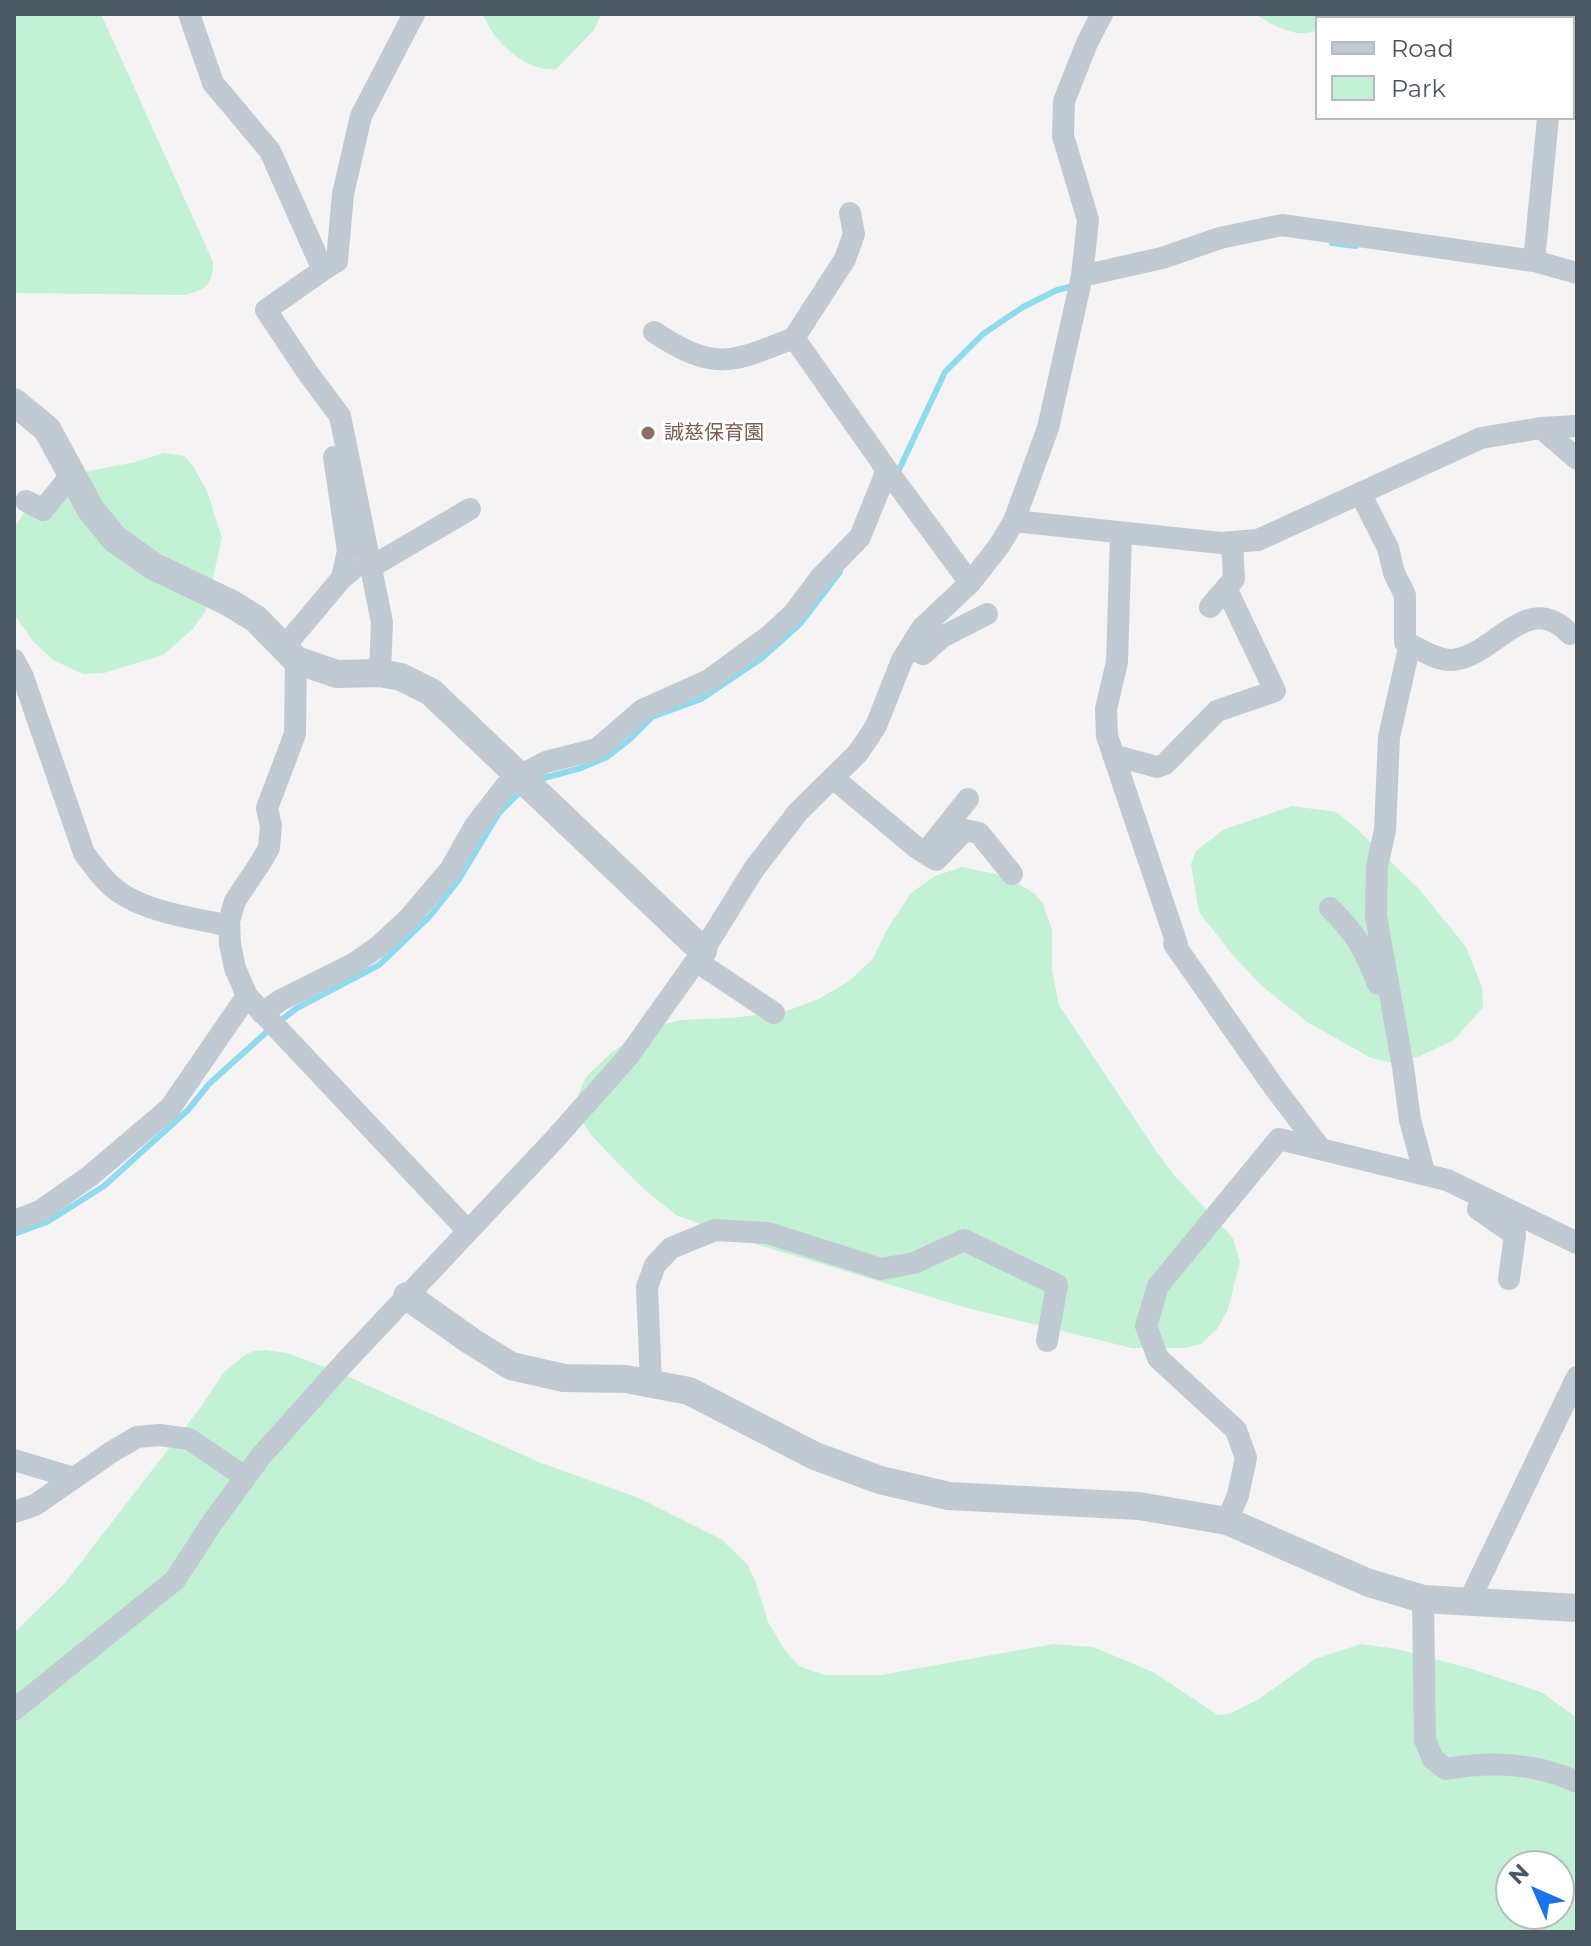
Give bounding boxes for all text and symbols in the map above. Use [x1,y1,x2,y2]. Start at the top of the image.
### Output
legend [1315,16,1575,120]
text: Road [1391,34,1454,63]
text: Park [1391,74,1446,103]
place label: 誠慈保育園 [664,421,764,445]
marker: 誠慈保育園 [639,424,657,442]
north arrow [1495,1850,1575,1930]
text: N [1503,1858,1535,1890]

